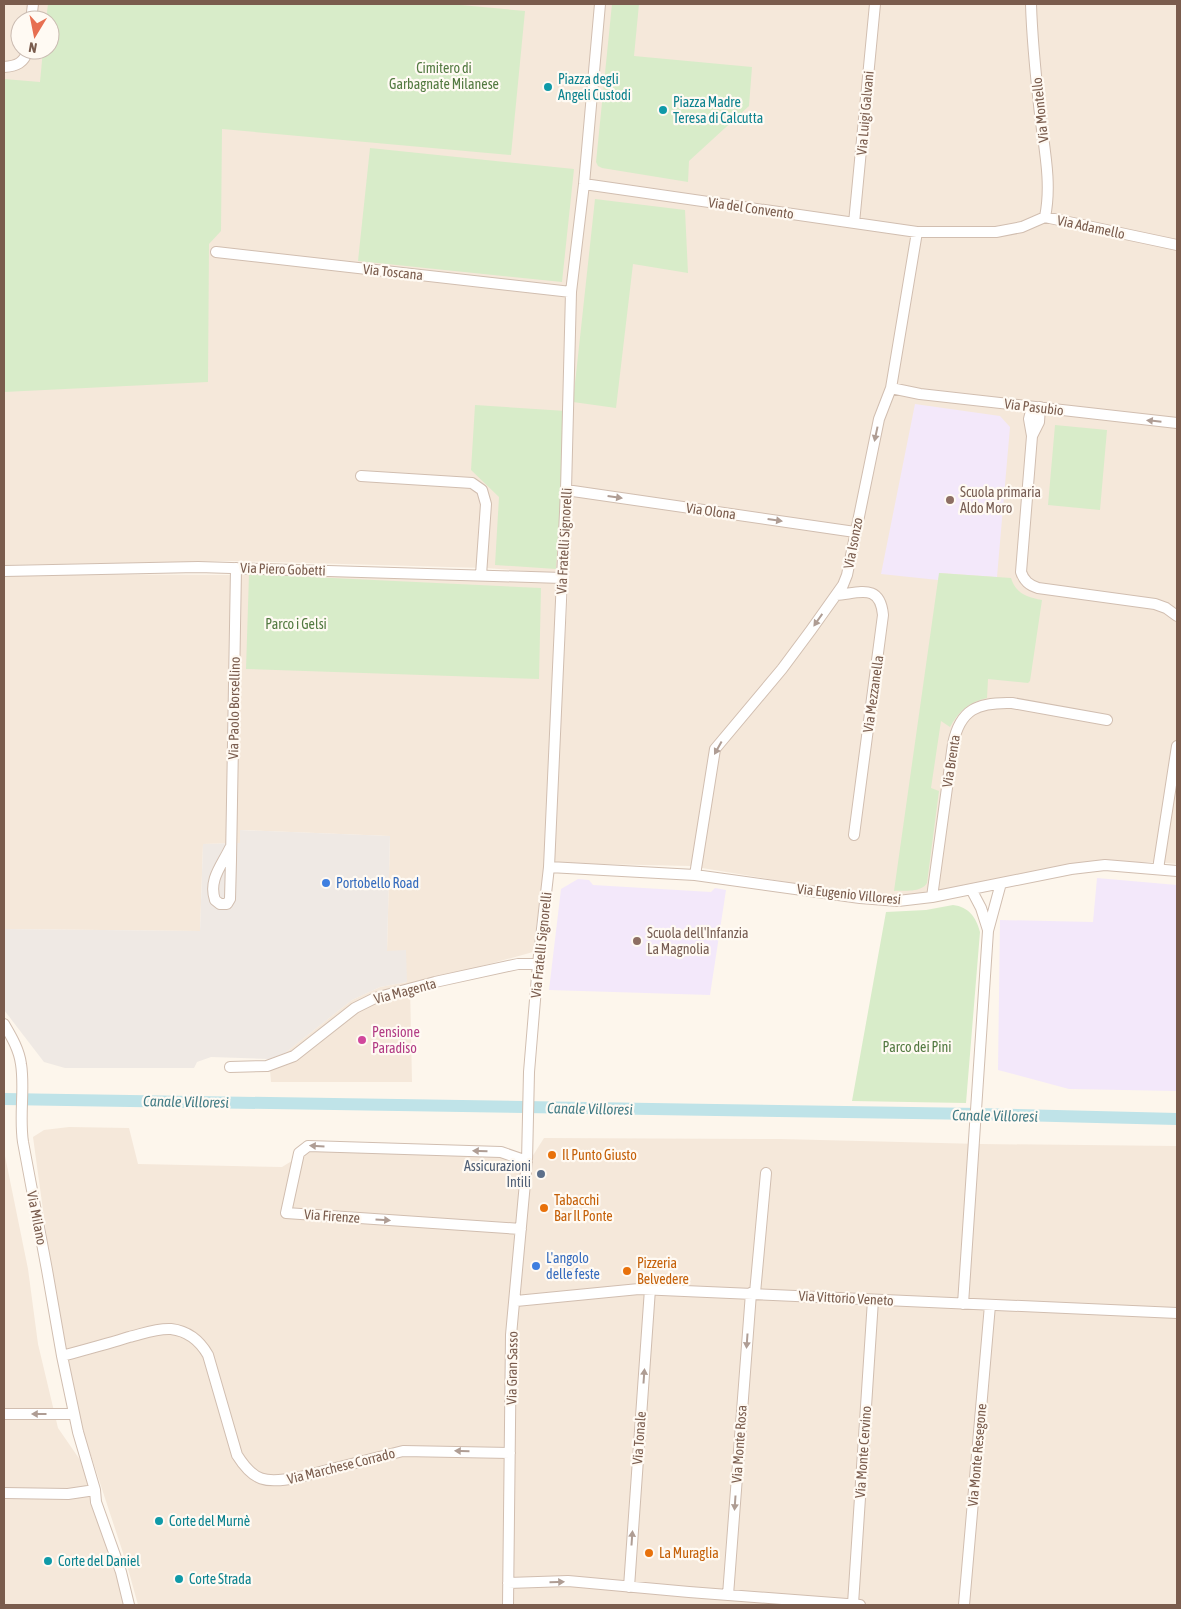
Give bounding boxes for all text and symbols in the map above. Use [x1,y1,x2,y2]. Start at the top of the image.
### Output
north arrow [10,10,60,60]
text: N [27,39,38,56]
park label: Cimitero di Garbagnate Milanese [389,60,499,92]
street label: Via Luigi Galvani [853,70,877,156]
place label: Piazza degli Angeli Custodi [558,71,631,103]
street label: Via Montello [1029,77,1051,143]
marker: Piazza degli Angeli Custodi [542,81,554,93]
place label: Piazza Madre Teresa di Calcutta [673,94,763,126]
marker: Piazza Madre Teresa di Calcutta [657,104,669,116]
street label: Via del Convento [707,194,795,222]
street label: Via Adamello [1056,212,1126,242]
street label: Via Toscana [362,261,424,283]
street label: Via Pasubio [1003,395,1065,419]
one-way arrow [1146,417,1162,425]
one-way arrow [871,427,879,443]
place label: Scuola primaria Aldo Moro [960,484,1041,516]
street label: Via Fratelli Signorelli [553,487,575,595]
one-way arrow [607,493,623,501]
marker: Scuola primaria Aldo Moro [944,494,956,506]
street label: Via Olona [685,500,737,522]
street label: Via Isonzo [840,516,866,570]
one-way arrow [768,517,784,525]
street label: Via Piero Gobetti [240,560,326,578]
one-way arrow [813,613,823,627]
park label: Parco i Gelsi [265,616,327,632]
street label: Via Mezzanella [860,654,886,734]
street label: Via Paolo Borsellino [225,656,243,760]
street label: Via Brenta [939,734,963,788]
one-way arrow [714,742,723,755]
place label: Portobello Road [336,875,419,891]
marker: Portobello Road [320,877,332,889]
street label: Via Eugenio Villoresi [796,881,902,907]
street label: Via Fratelli Signorelli [527,891,555,999]
place label: Scuola dell'Infanzia La Magnolia [647,925,749,957]
marker: Scuola dell'Infanzia La Magnolia [631,935,643,947]
street label: Via Magenta [372,975,438,1007]
place label: Pensione Paradiso [372,1024,420,1056]
marker: Pensione Paradiso [356,1034,368,1046]
park label: Parco dei Pini [883,1039,951,1055]
water label: Canale Villoresi [143,1092,230,1111]
water label: Canale Villoresi [547,1099,634,1118]
water label: Canale Villoresi [952,1106,1039,1125]
one-way arrow [309,1142,325,1150]
one-way arrow [472,1147,488,1155]
place label: Il Punto Giusto [562,1147,637,1163]
marker: Il Punto Giusto [546,1149,558,1161]
place label: Assicurazioni Intili [464,1158,531,1190]
marker: Assicurazioni Intili [535,1168,547,1180]
street label: Via Milano [24,1190,50,1246]
place label: Tabacchi Bar Il Ponte [554,1192,613,1224]
marker: Tabacchi Bar Il Ponte [538,1202,550,1214]
street label: Via Firenze [304,1206,360,1226]
one-way arrow [375,1216,391,1224]
place label: L'angolo delle feste [546,1250,600,1282]
place label: Pizzeria Belvedere [637,1255,689,1287]
marker: L'angolo delle feste [530,1260,542,1272]
marker: Pizzeria Belvedere [621,1265,633,1277]
street label: Via Vittorio Veneto [798,1288,894,1308]
street label: Via Gran Sasso [503,1331,521,1405]
one-way arrow [743,1334,751,1350]
one-way arrow [640,1368,648,1384]
street label: Via Monte Resegone [965,1403,989,1507]
street label: Via Monte Rosa [728,1404,750,1484]
street label: Via Monte Cervino [852,1405,874,1499]
one-way arrow [31,1410,47,1418]
street label: Via Tonale [629,1411,649,1465]
street label: Via Marchese Corrado [285,1445,397,1487]
one-way arrow [453,1447,469,1455]
one-way arrow [731,1496,739,1512]
place label: Corte del Murnè [169,1513,250,1529]
marker: Corte del Murnè [153,1515,165,1527]
one-way arrow [629,1530,637,1546]
place label: La Muraglia [659,1545,719,1561]
marker: La Muraglia [643,1547,655,1559]
place label: Corte del Daniel [58,1553,140,1569]
marker: Corte del Daniel [42,1555,54,1567]
place label: Corte Strada [189,1571,251,1587]
marker: Corte Strada [173,1573,185,1585]
one-way arrow [549,1577,565,1585]

